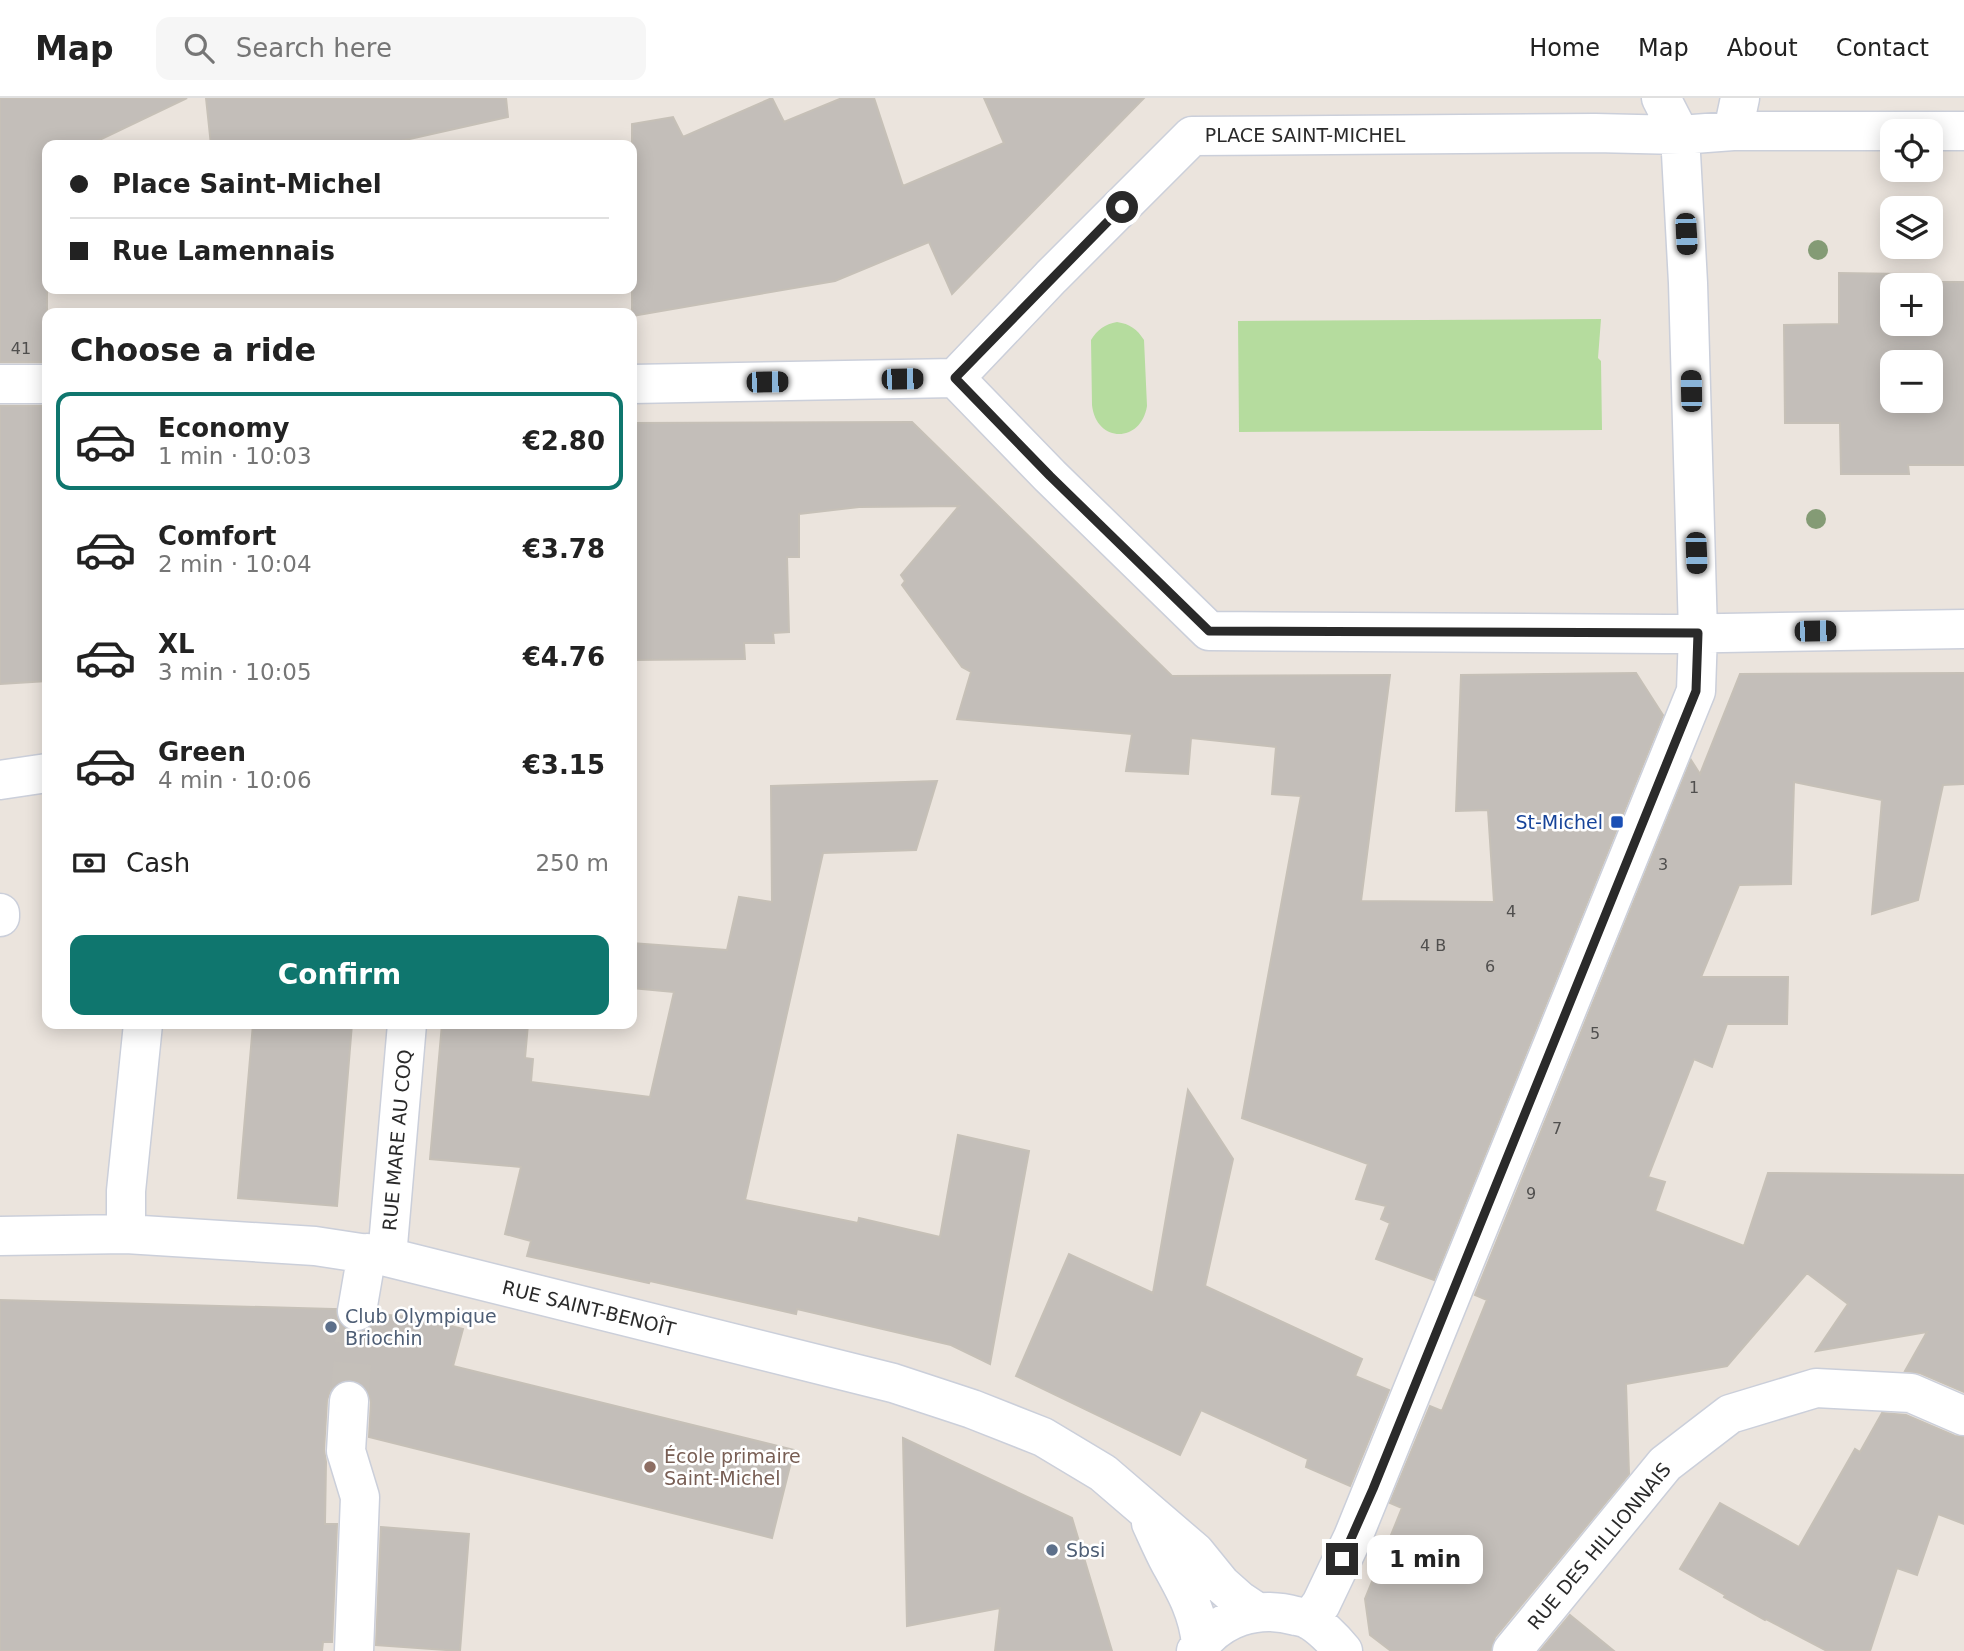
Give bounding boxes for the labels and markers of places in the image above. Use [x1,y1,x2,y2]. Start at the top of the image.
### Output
place label: St-Michel [1516,811,1603,833]
marker: St-Michel [1609,814,1625,830]
place label: Club Olympique Briochin [345,1305,497,1349]
marker: Club Olympique Briochin [323,1319,339,1335]
place label: École primaire Saint-Michel [664,1445,801,1489]
marker: École primaire Saint-Michel [642,1459,658,1475]
place label: Sbsi [1066,1539,1105,1561]
marker: Sbsi [1044,1542,1060,1558]

